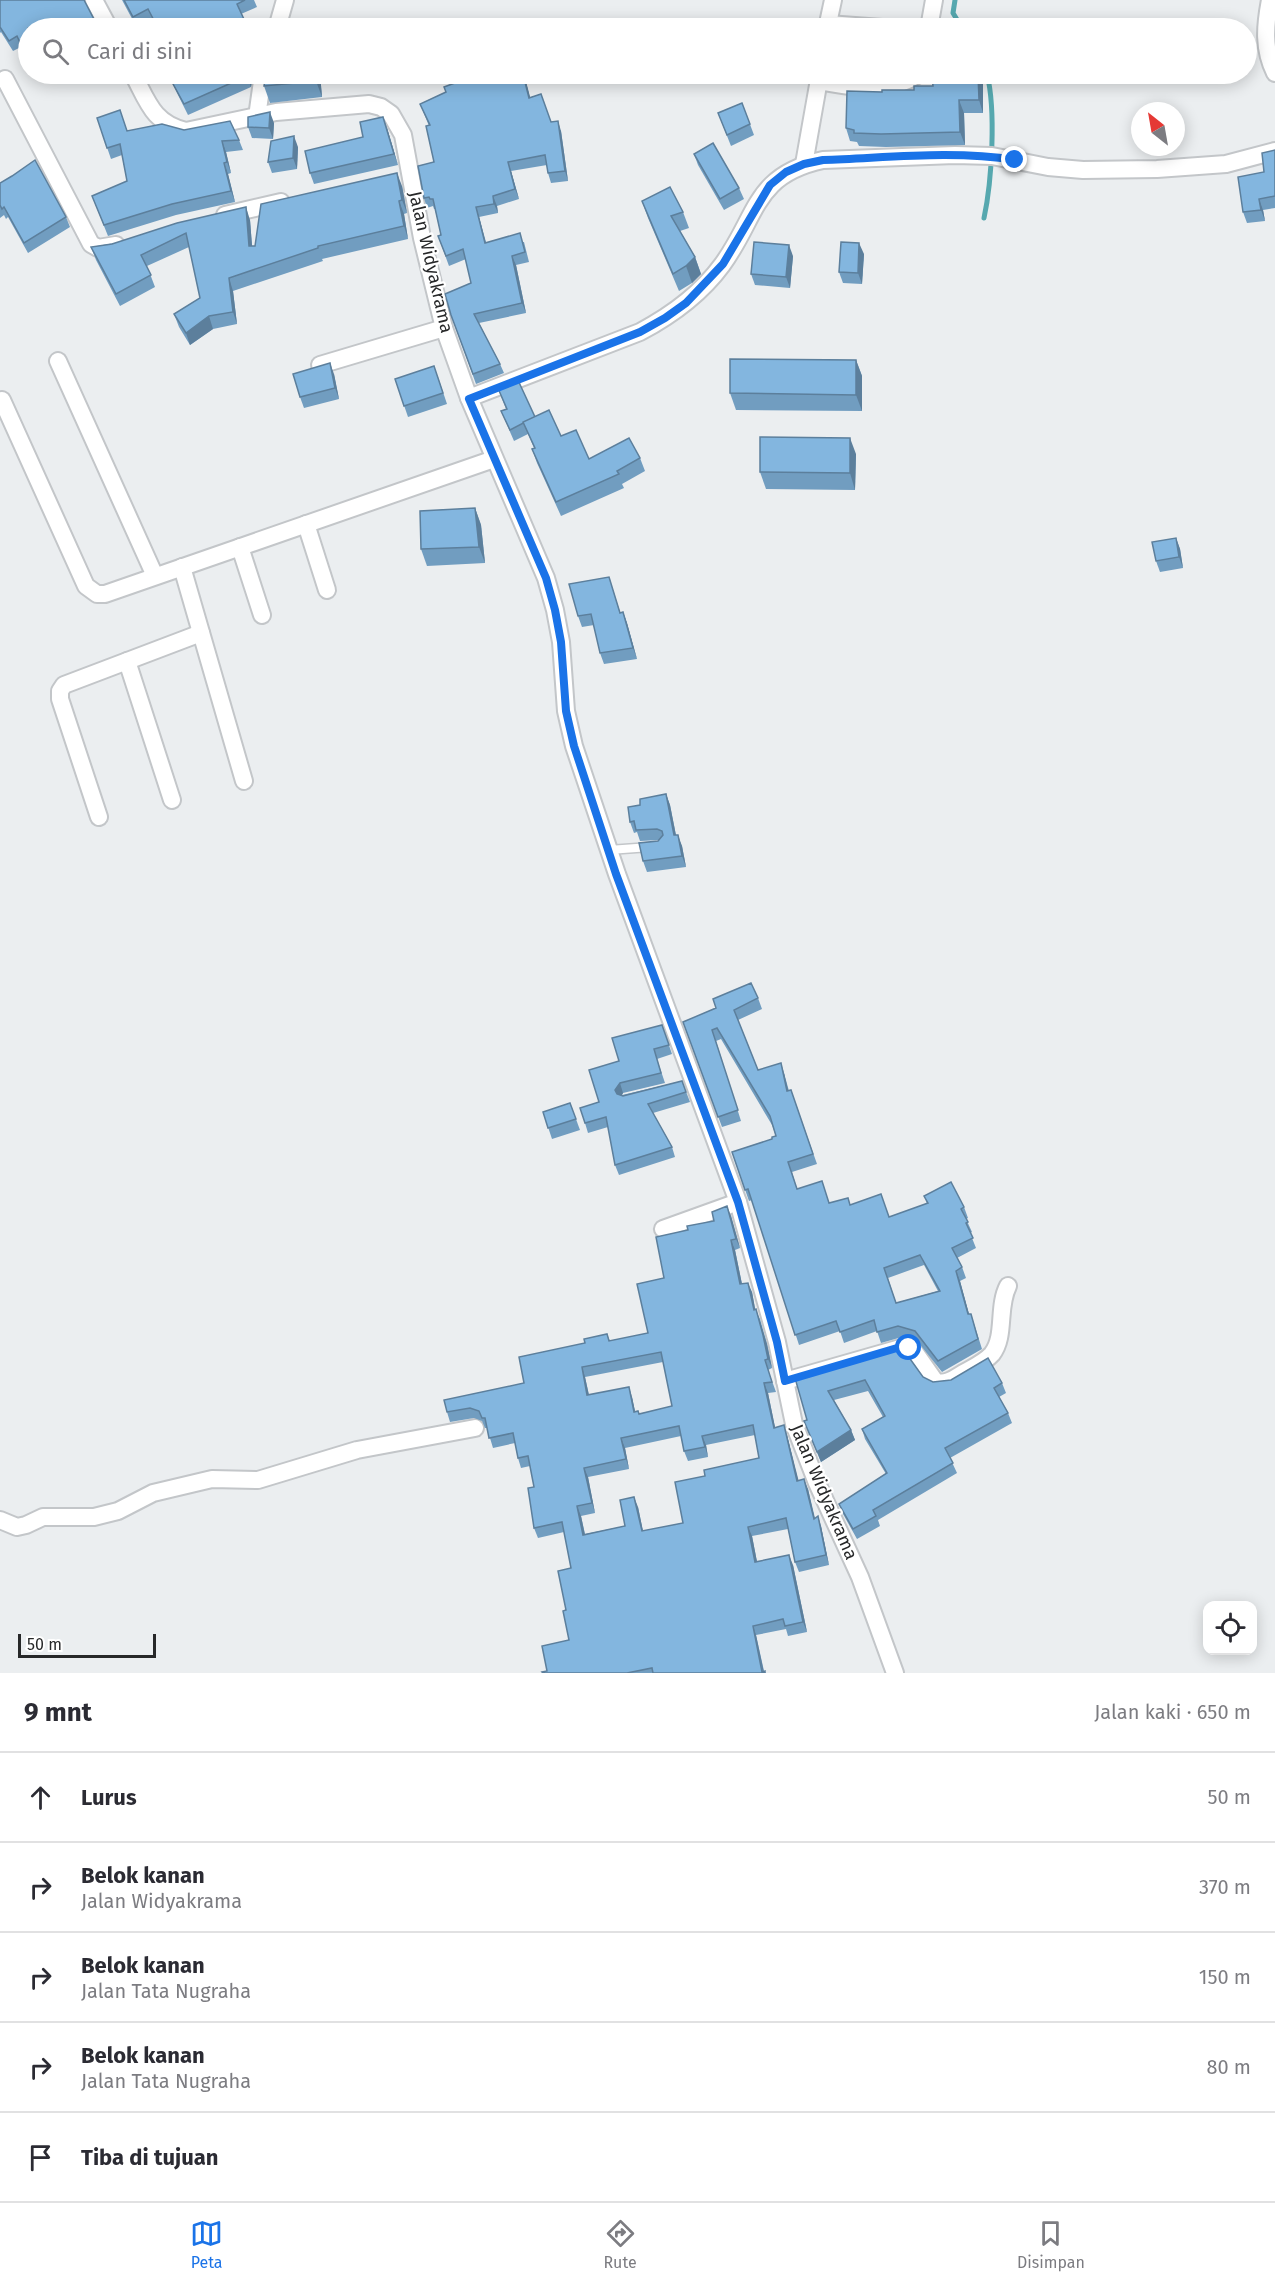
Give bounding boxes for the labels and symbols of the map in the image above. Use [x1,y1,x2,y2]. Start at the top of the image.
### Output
north arrow [1131,102,1185,156]
route end [1001,146,1027,172]
street label: Jalan Widyakrama [404,189,458,335]
route start [895,1334,921,1360]
street label: Jalan Widyakrama [786,1421,862,1563]
scale bar [18,1631,156,1658]

